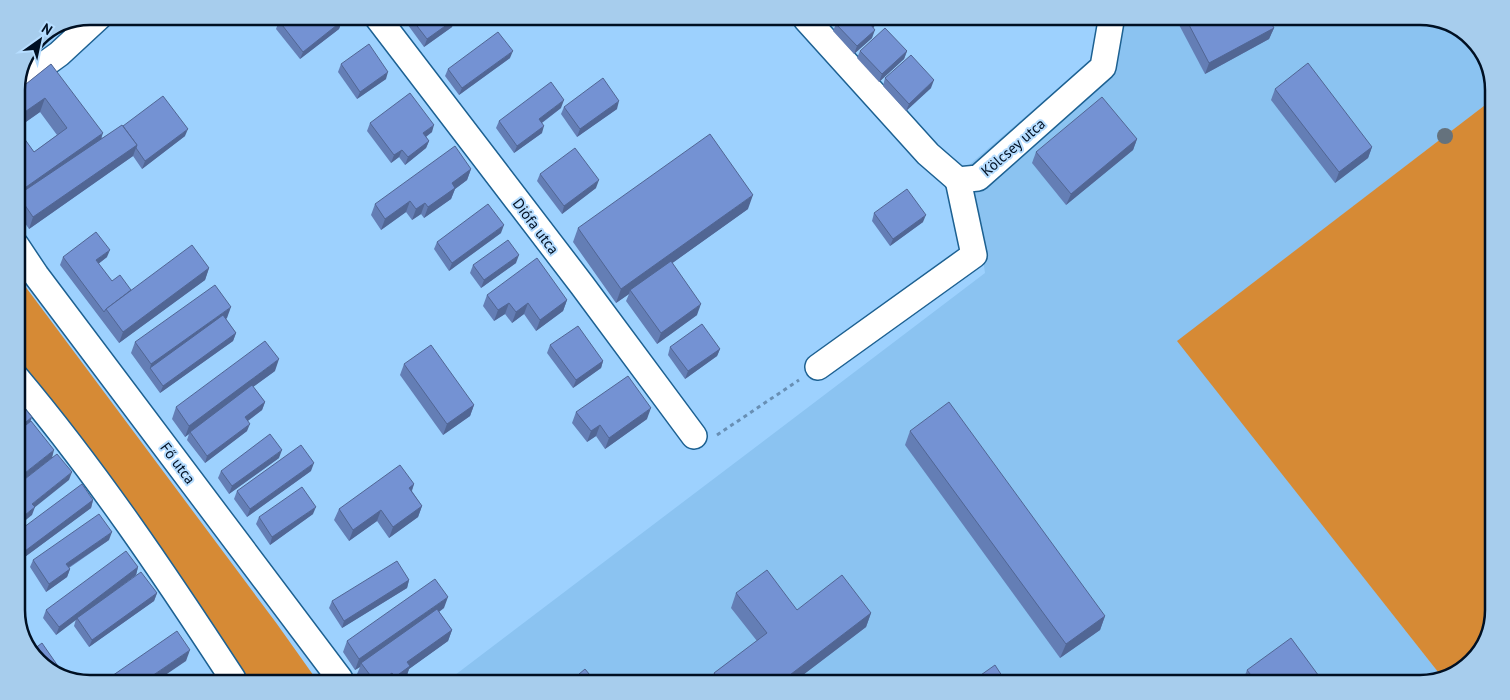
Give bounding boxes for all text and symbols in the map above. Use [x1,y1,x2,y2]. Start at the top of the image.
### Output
north arrow [15,15,65,65]
text: N [38,19,56,39]
street label: Kölcsey utca [977,114,1049,180]
street label: Diófa utca [509,194,563,258]
street label: Fő utca [156,439,200,487]

